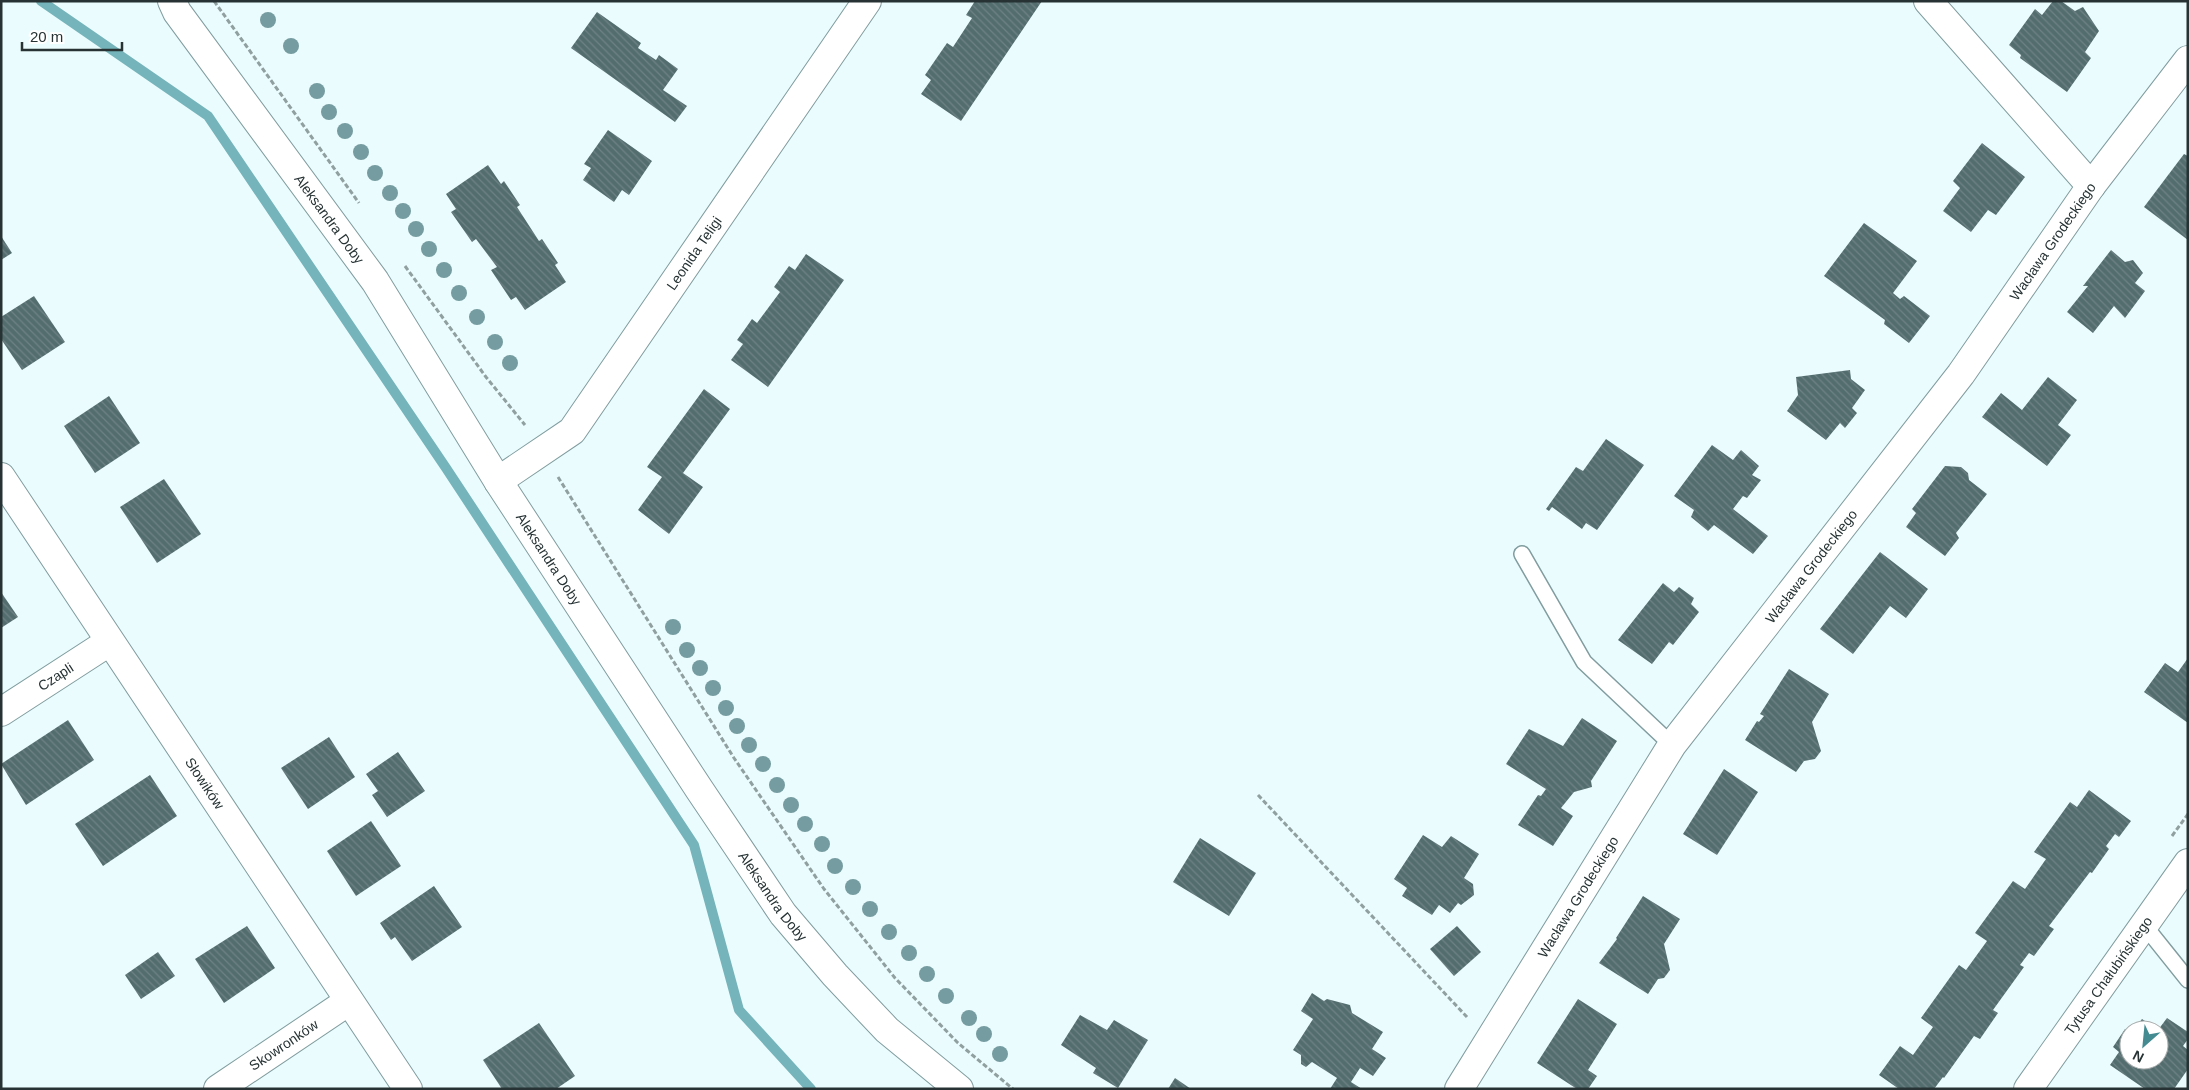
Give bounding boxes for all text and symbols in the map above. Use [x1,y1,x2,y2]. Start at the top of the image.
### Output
scale bar [22,20,122,52]
text: 20 m [30,28,63,45]
street label: Aleksandra Doby [291,171,367,267]
street label: Wacława Grodeckiego [2006,179,2099,303]
street label: Leonida Teligi [663,213,725,293]
street label: Wacława Grodeckiego [1762,506,1860,626]
street label: Aleksandra Doby [513,510,585,608]
street label: Czapli [35,659,76,694]
street label: Słowików [182,755,228,813]
street label: Wacława Grodeckiego [1534,833,1622,960]
street label: Aleksandra Doby [735,848,811,944]
street label: Tytusa Chałubińskiego [2061,913,2156,1038]
street label: Skowronków [246,1016,322,1074]
north arrow [2119,1020,2169,1070]
text: N [2130,1047,2146,1066]

